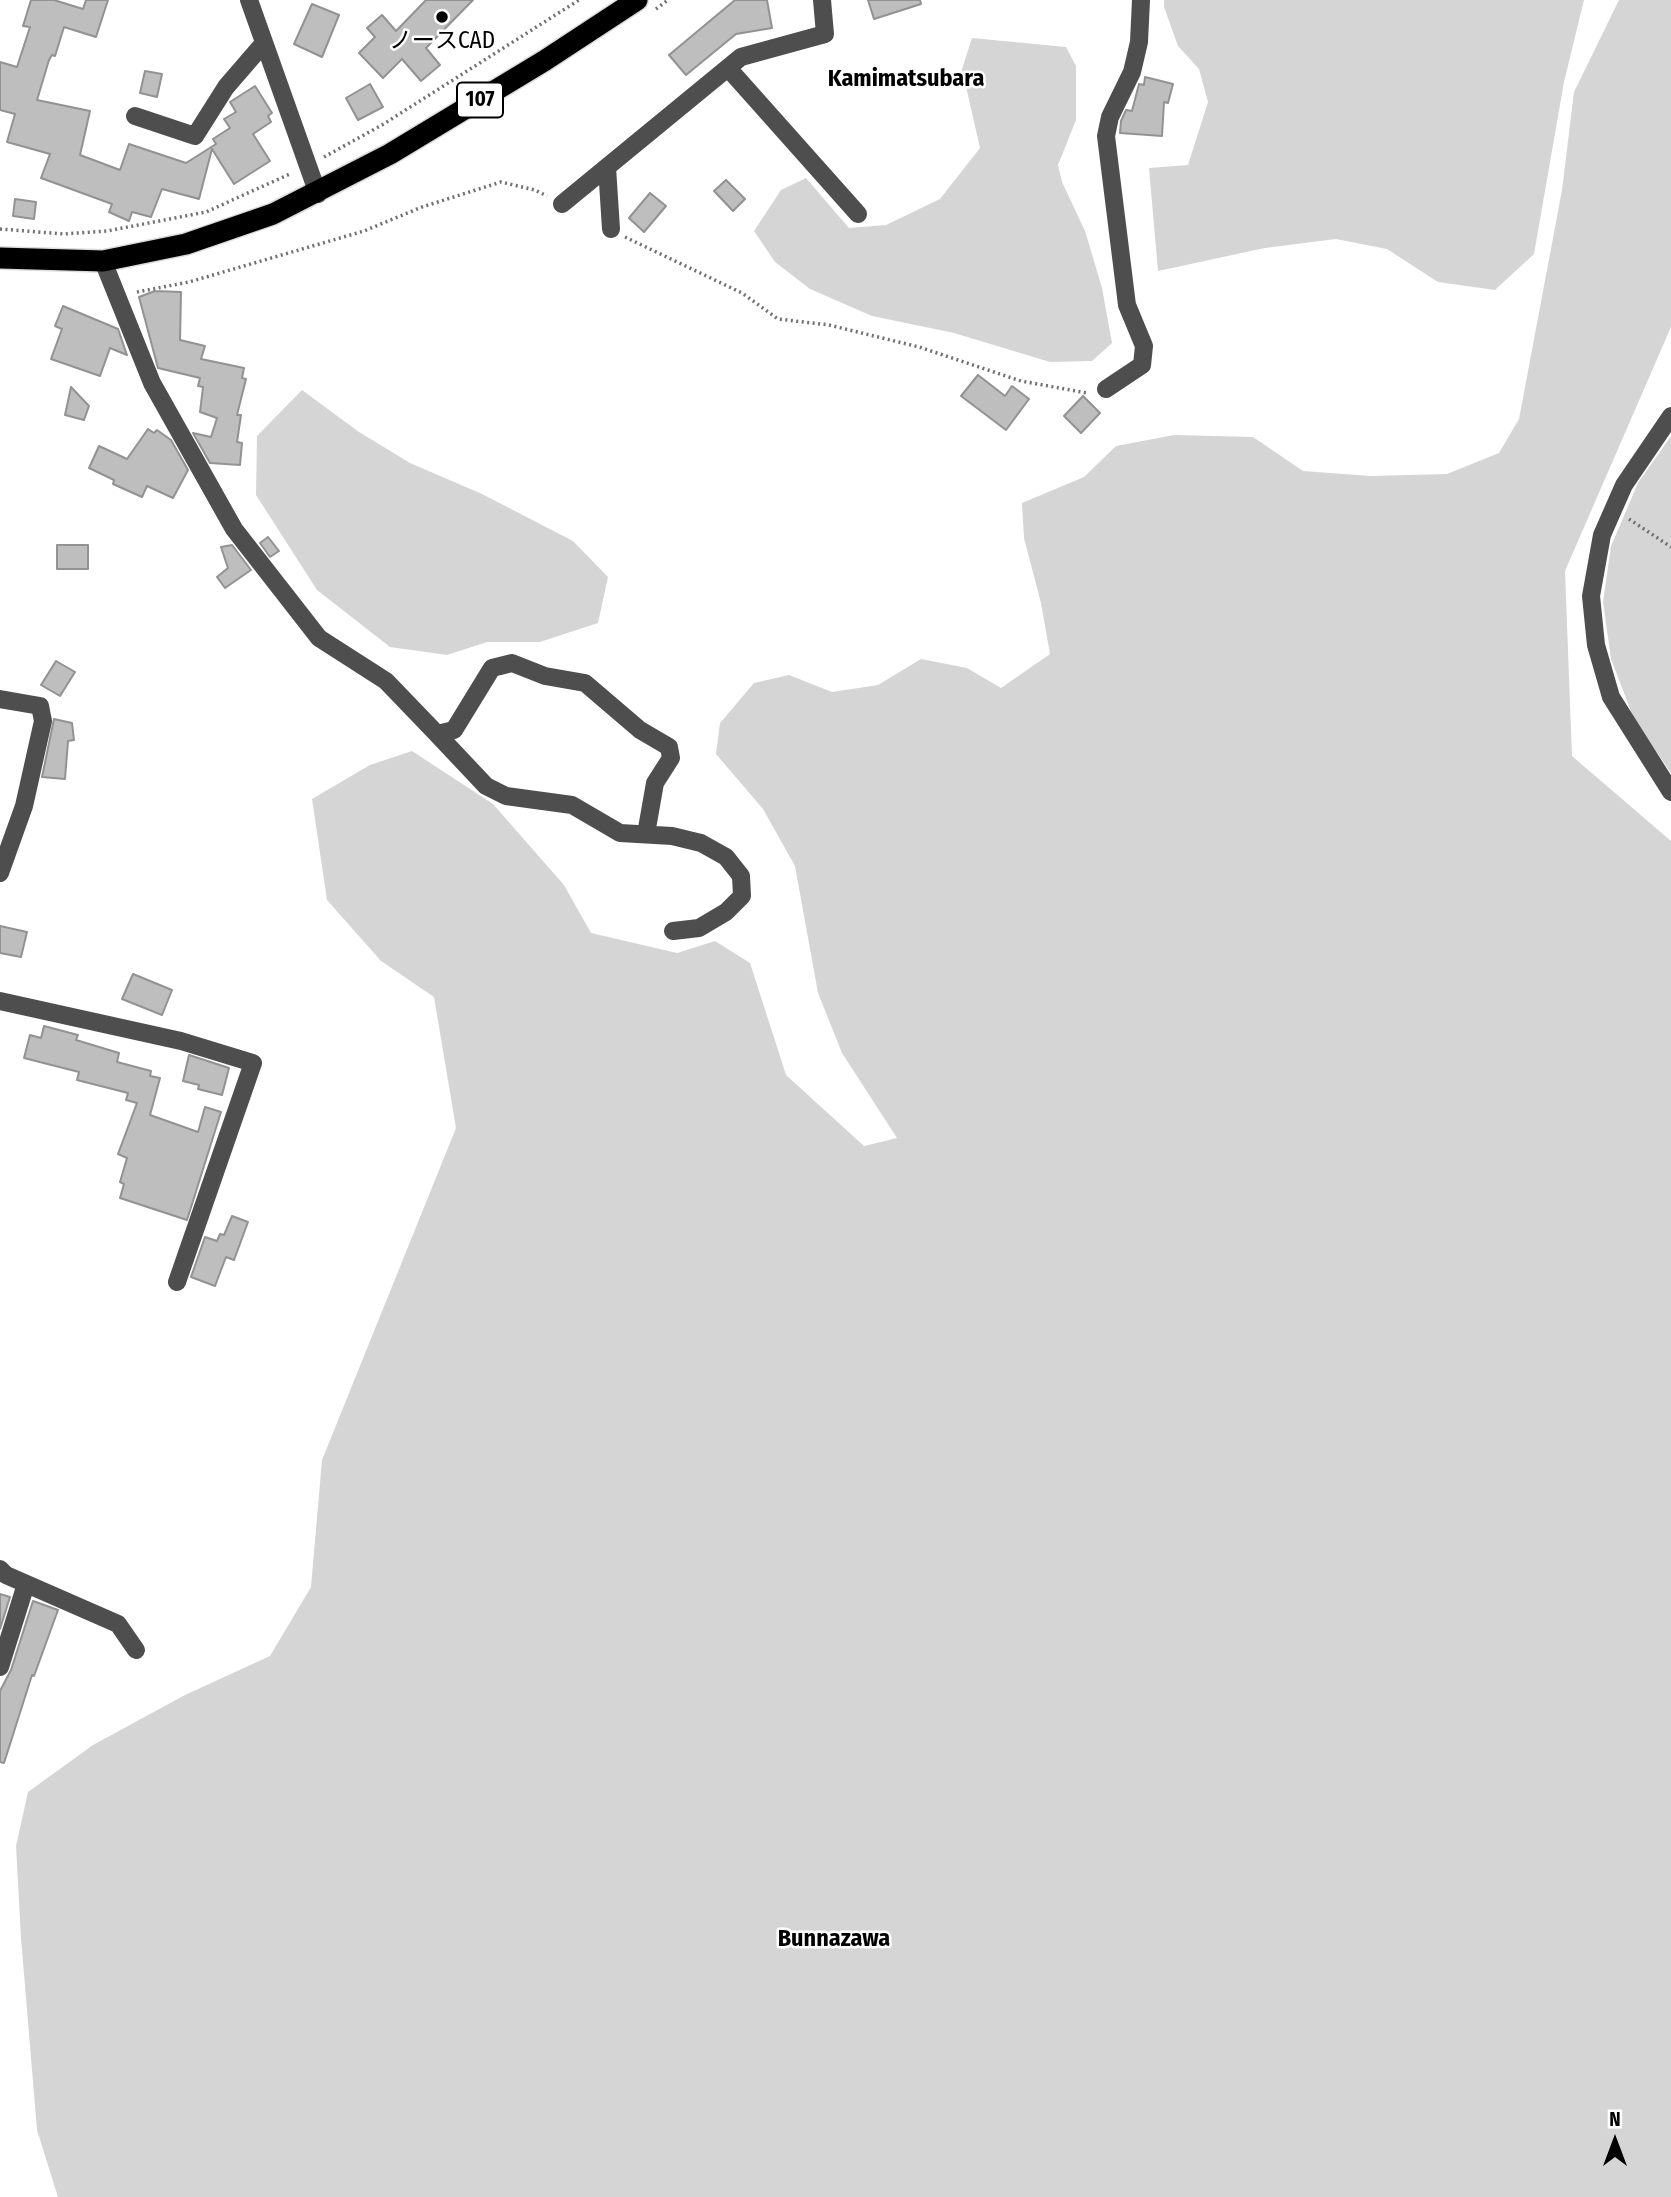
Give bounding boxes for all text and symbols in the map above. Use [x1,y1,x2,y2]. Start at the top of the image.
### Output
marker: ノースCAD [434,9,450,25]
place label: ノースCAD [389,28,495,56]
district label: Kamimatsubara [828,65,984,93]
road number: 107 [457,82,503,118]
district label: Bunnazawa [778,1925,890,1953]
north arrow [1580,2106,1650,2176]
text: N [1609,2108,1621,2131]

